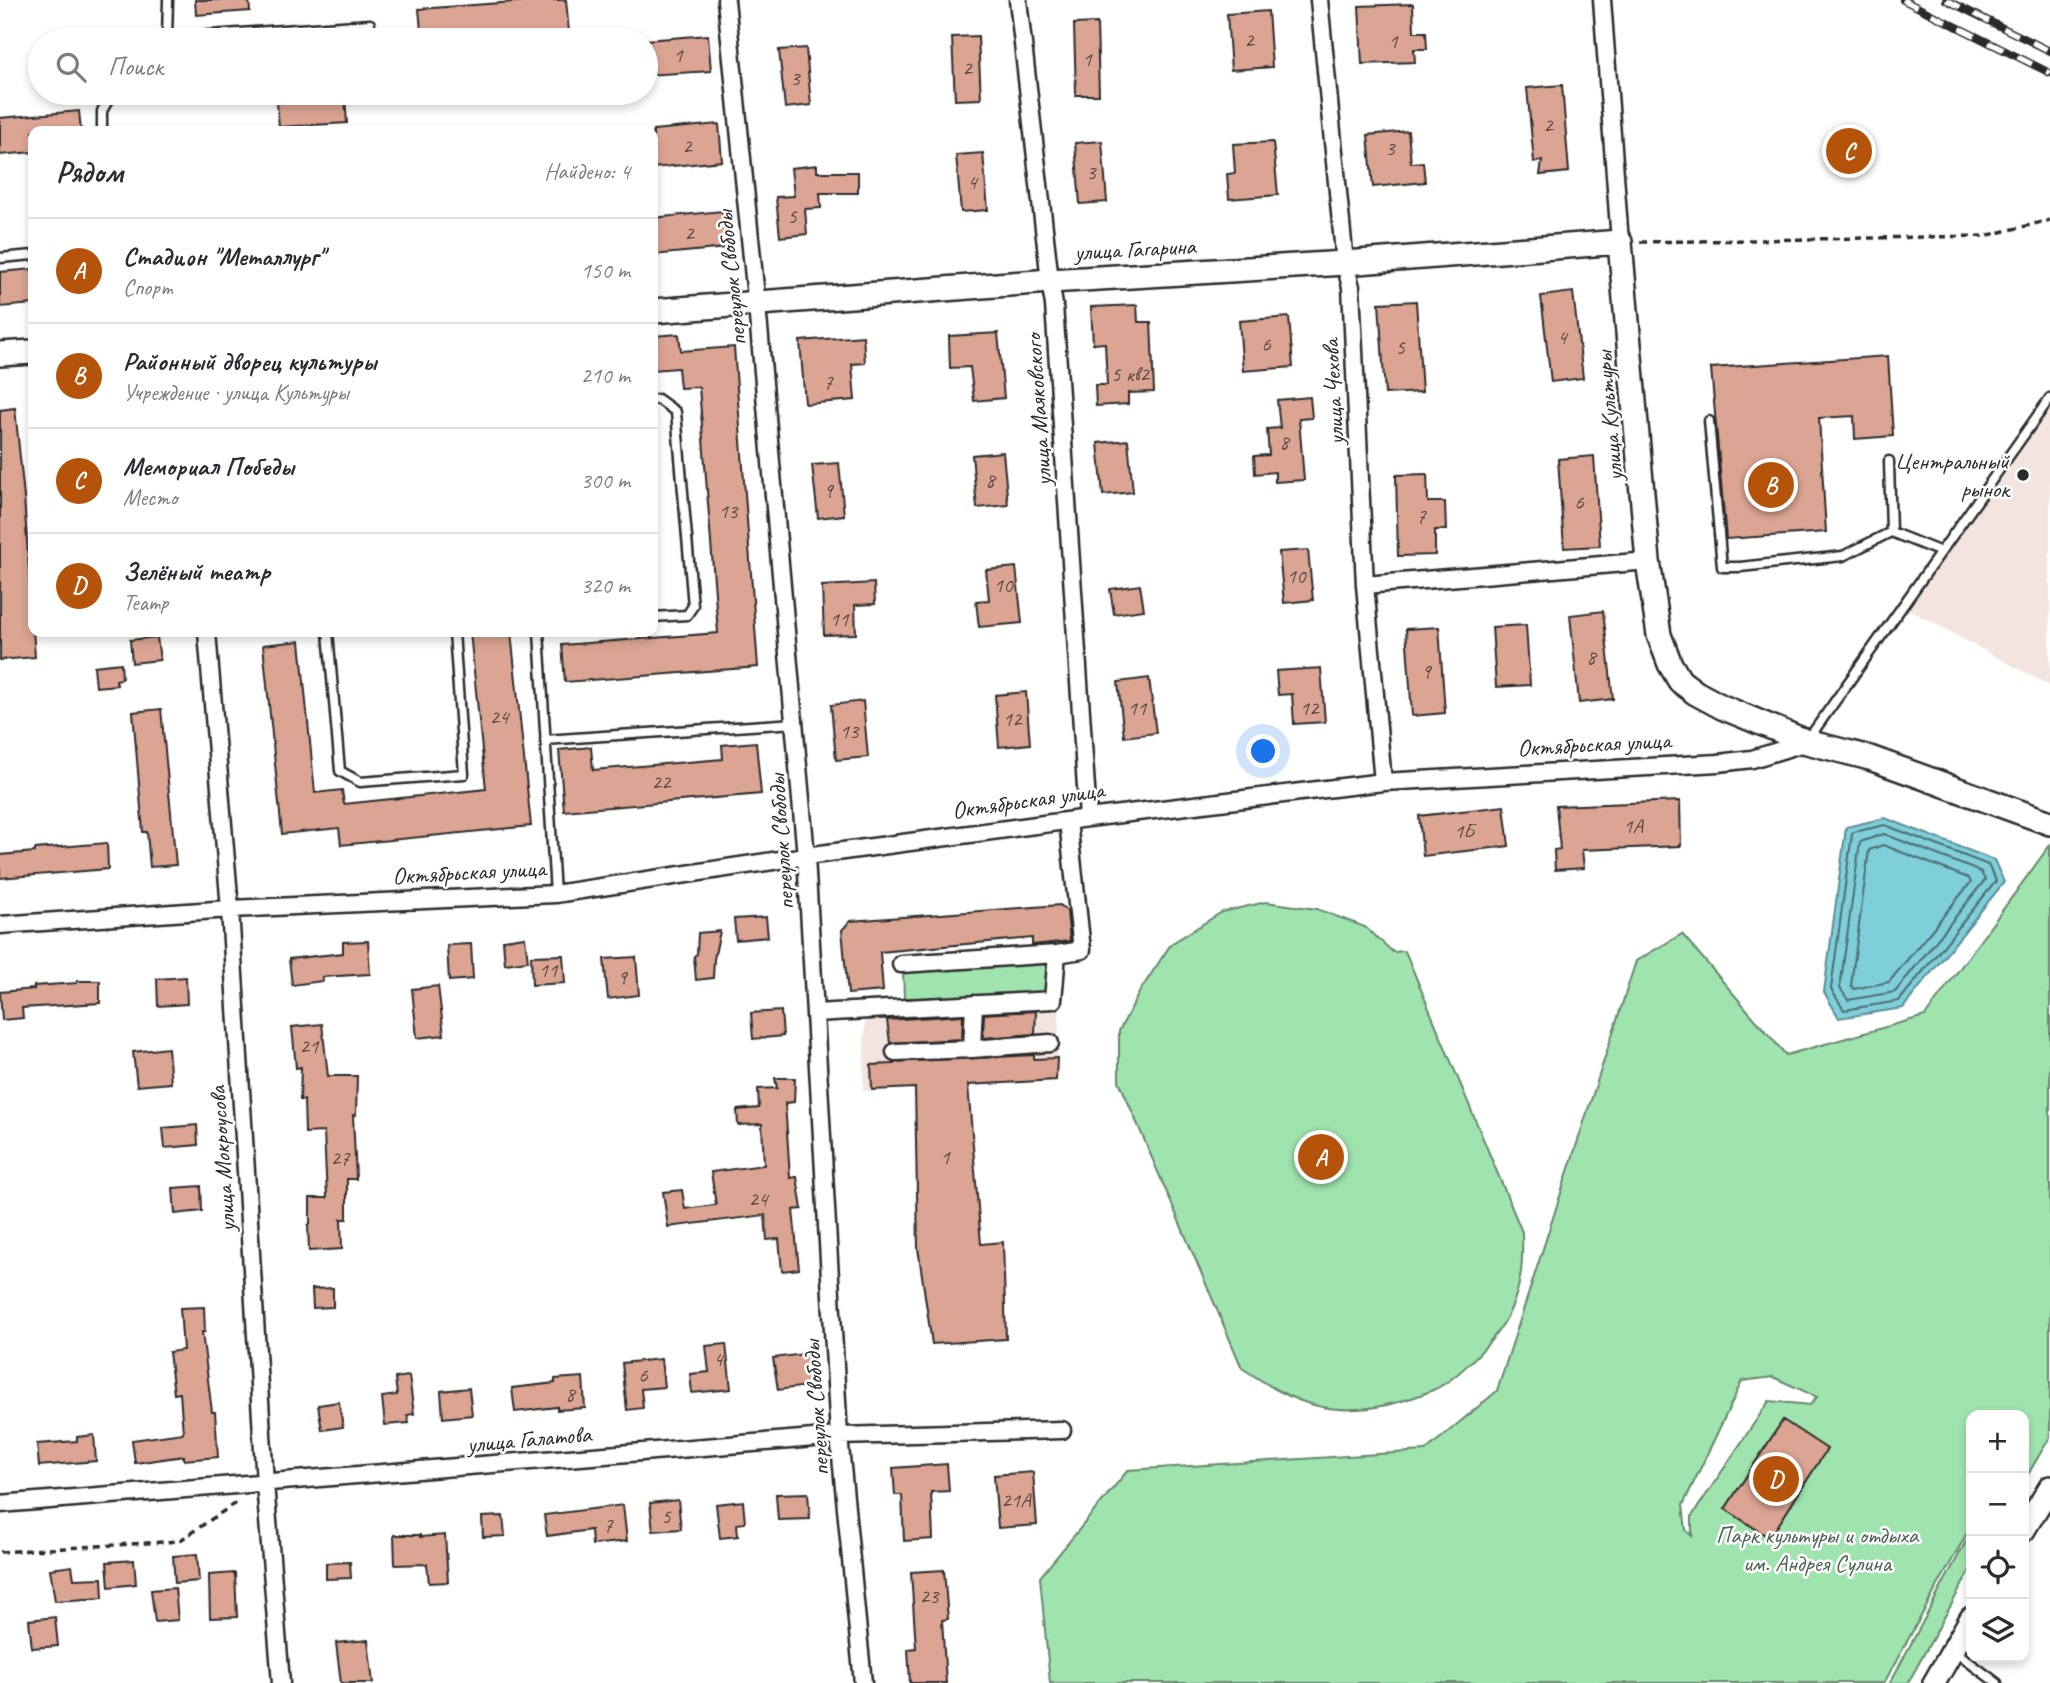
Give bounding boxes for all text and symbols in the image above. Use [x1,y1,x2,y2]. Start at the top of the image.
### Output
house number: 2 [1244,27,1255,53]
search box [28,28,658,105]
house number: 1 [1388,28,1399,54]
house number: 1 [673,42,684,68]
house number: 1 [1082,46,1093,72]
icon: search [52,48,90,86]
text: Поиск [108,50,163,83]
house number: 2 [962,55,973,81]
house number: 3 [790,65,801,91]
house number: 2 [1543,112,1554,138]
pin: C [1826,125,1872,177]
house number: 2 [682,133,693,159]
house number: 3 [1385,135,1396,161]
text: Рядом [56,153,123,191]
text: Найдено: 4 [544,157,630,186]
house number: 3 [1086,159,1097,185]
house number: 4 [967,169,979,195]
house number: 5 [787,203,798,229]
street label: переулок Свободы [709,207,753,347]
house number: 2 [684,220,695,246]
street label: улица Гагарина [1072,231,1198,267]
text: Стадион "Металлург" [123,240,324,273]
text: A [73,256,85,285]
text: 150 m [581,256,630,285]
text: Спорт [123,273,173,302]
house number: 4 [1557,324,1569,350]
street label: улица Маяковского [1018,330,1058,489]
house number: 6 [1261,331,1271,357]
house number: 5 [1395,334,1406,360]
street label: улица Чехова [1315,336,1351,448]
text: Районный дворец культуры [123,345,377,378]
street label: улица Культуры [1588,347,1630,484]
text: B [73,361,85,390]
text: 210 m [581,361,630,390]
house number: 5 кв2 [1111,361,1150,387]
house number: 7 [823,369,834,395]
text: Учреждение · улица Культуры [123,378,349,407]
house number: 8 [1279,429,1291,455]
place label: Центральный рынок [1895,446,2011,504]
text: Мемориал Победы [123,450,294,483]
pin: B [1748,459,1794,511]
text: C [74,466,84,495]
text: 300 m [581,466,630,495]
house number: 8 [985,467,997,493]
marker: Центральный рынок [2015,467,2031,483]
house number: 9 [823,477,834,503]
text: Место [123,483,177,512]
house number: 6 [1574,489,1584,515]
house number: 13 [719,498,739,524]
house number: 7 [1416,503,1427,529]
text: Зелёный театр [123,555,270,588]
house number: 10 [1287,563,1307,589]
text: D [72,571,86,600]
text: 320 m [581,571,630,600]
house number: 10 [994,572,1014,598]
text: Театр [123,588,168,617]
house number: 11 [830,606,850,632]
house number: 8 [1586,644,1598,670]
house number: 9 [1421,658,1432,684]
house number: 11 [1128,695,1148,721]
house number: 12 [1300,695,1320,721]
house number: 24 [490,704,511,730]
house number: 12 [1003,706,1023,732]
house number: 13 [840,718,860,744]
street label: Октябрьская улица [1517,725,1674,763]
your location [1246,734,1280,768]
house number: 22 [652,769,672,795]
street label: переулок Свободы [761,771,801,911]
street label: Октябрьская улица [950,774,1108,826]
house number: 1А [1623,813,1644,839]
house number: 1Б [1454,818,1477,844]
street label: Октябрьская улица [392,853,549,891]
house number: 11 [539,957,559,983]
house number: 9 [617,964,628,990]
house number: 21 [300,1033,320,1059]
street label: улица Мокроусова [202,1084,242,1235]
pin: A [1298,1131,1344,1183]
house number: 1 [940,1144,951,1170]
house number: 27 [331,1145,351,1171]
house number: 24 [749,1186,770,1212]
street label: переулок Свободы [796,1337,836,1477]
house number: 4 [713,1346,725,1372]
house number: 6 [638,1362,648,1388]
house number: 8 [565,1381,577,1407]
map controls [1966,1410,2029,1662]
button: + [1966,1410,2029,1473]
street label: улица Галатова [464,1419,594,1460]
pin: D [1753,1453,1799,1505]
button: − [1966,1473,2029,1536]
house number: 21А [1001,1487,1032,1513]
house number: 5 [661,1503,672,1529]
house number: 7 [603,1512,614,1538]
park label: Парк культуры и отдыха им. Андрея Сулина [1716,1520,1920,1578]
button: locate [1966,1536,2029,1599]
house number: 23 [920,1583,940,1609]
button: layers [1966,1599,2029,1662]

